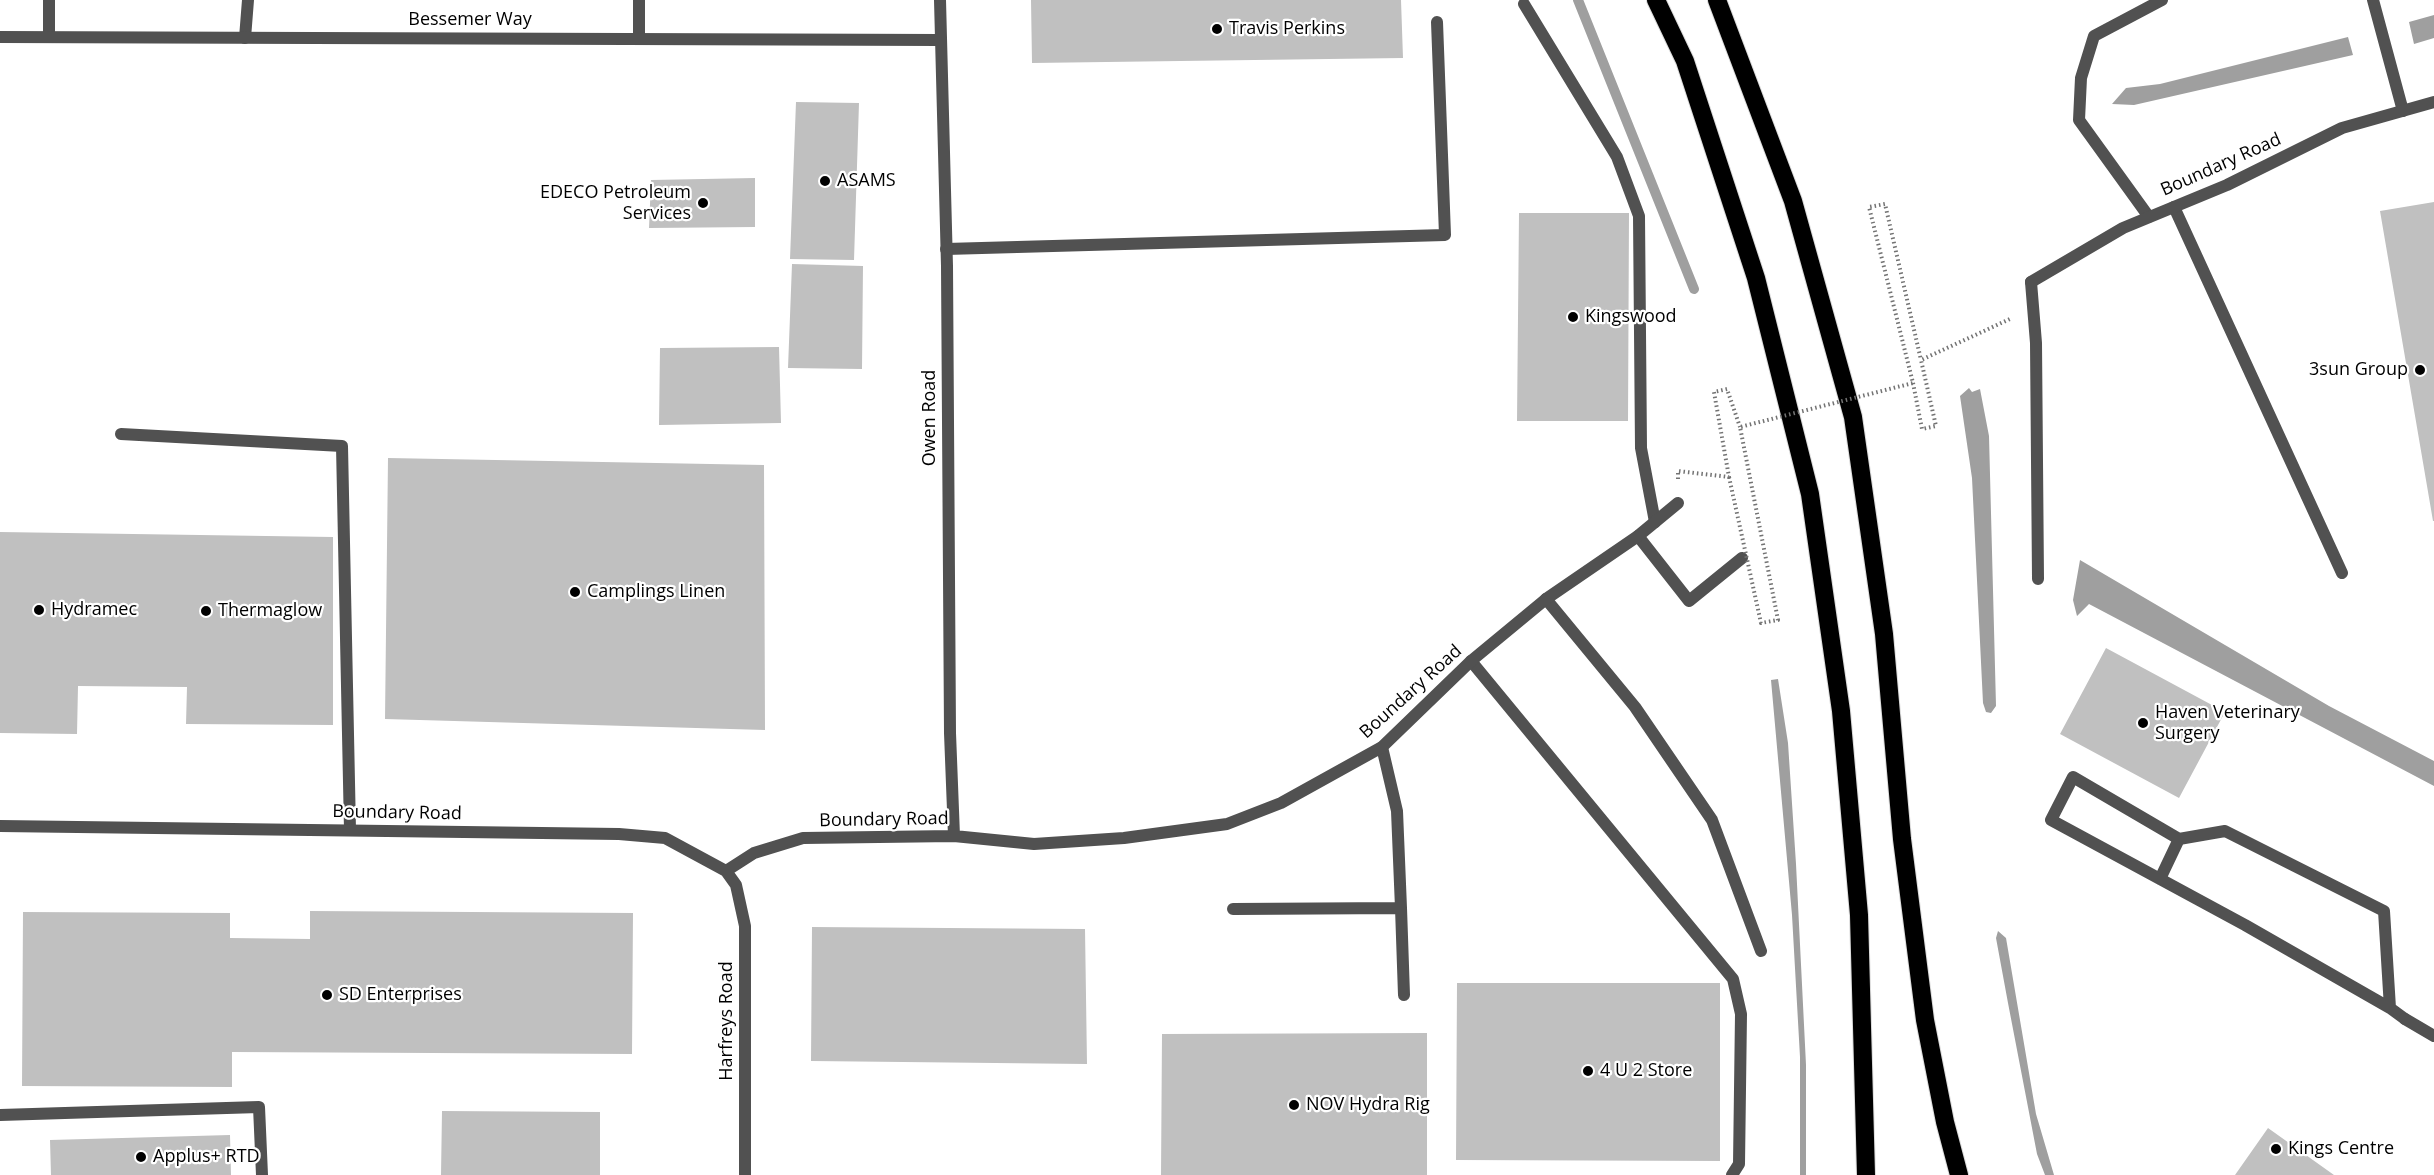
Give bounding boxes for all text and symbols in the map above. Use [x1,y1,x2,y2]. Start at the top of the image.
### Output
street label: Bessemer Way [408,9,532,31]
place label: Travis Perkins [1229,18,1345,40]
marker: Travis Perkins [1210,22,1224,36]
street label: Boundary Road [2157,129,2285,201]
place label: ASAMS [837,170,896,192]
marker: ASAMS [818,174,832,188]
place label: EDECO Petroleum Services [540,182,691,224]
marker: EDECO Petroleum Services [696,196,710,210]
place label: Kingswood [1585,306,1677,328]
marker: Kingswood [1566,310,1580,324]
place label: 3sun Group [2309,359,2408,381]
marker: 3sun Group [2413,363,2427,377]
street label: Owen Road [919,370,941,466]
place label: Camplings Linen [587,581,725,603]
marker: Camplings Linen [568,585,582,599]
place label: Hydramec [51,599,137,621]
place label: Thermaglow [218,600,322,622]
marker: Hydramec [32,603,46,617]
marker: Thermaglow [199,604,213,618]
street label: Boundary Road [1356,641,1466,743]
place label: Haven Veterinary Surgery [2155,702,2300,744]
marker: Haven Veterinary Surgery [2136,716,2150,730]
street label: Boundary Road [332,801,462,825]
street label: Boundary Road [819,808,949,832]
street label: Harfreys Road [716,961,738,1081]
place label: SD Enterprises [339,984,462,1006]
marker: SD Enterprises [320,988,334,1002]
place label: 4 U 2 Store [1600,1060,1692,1082]
marker: 4 U 2 Store [1581,1064,1595,1078]
place label: NOV Hydra Rig [1306,1094,1430,1116]
marker: NOV Hydra Rig [1287,1098,1301,1112]
place label: Kings Centre [2288,1138,2394,1160]
marker: Kings Centre [2269,1142,2283,1156]
place label: Applus+ RTD [153,1146,260,1168]
marker: Applus+ RTD [134,1150,148,1164]

